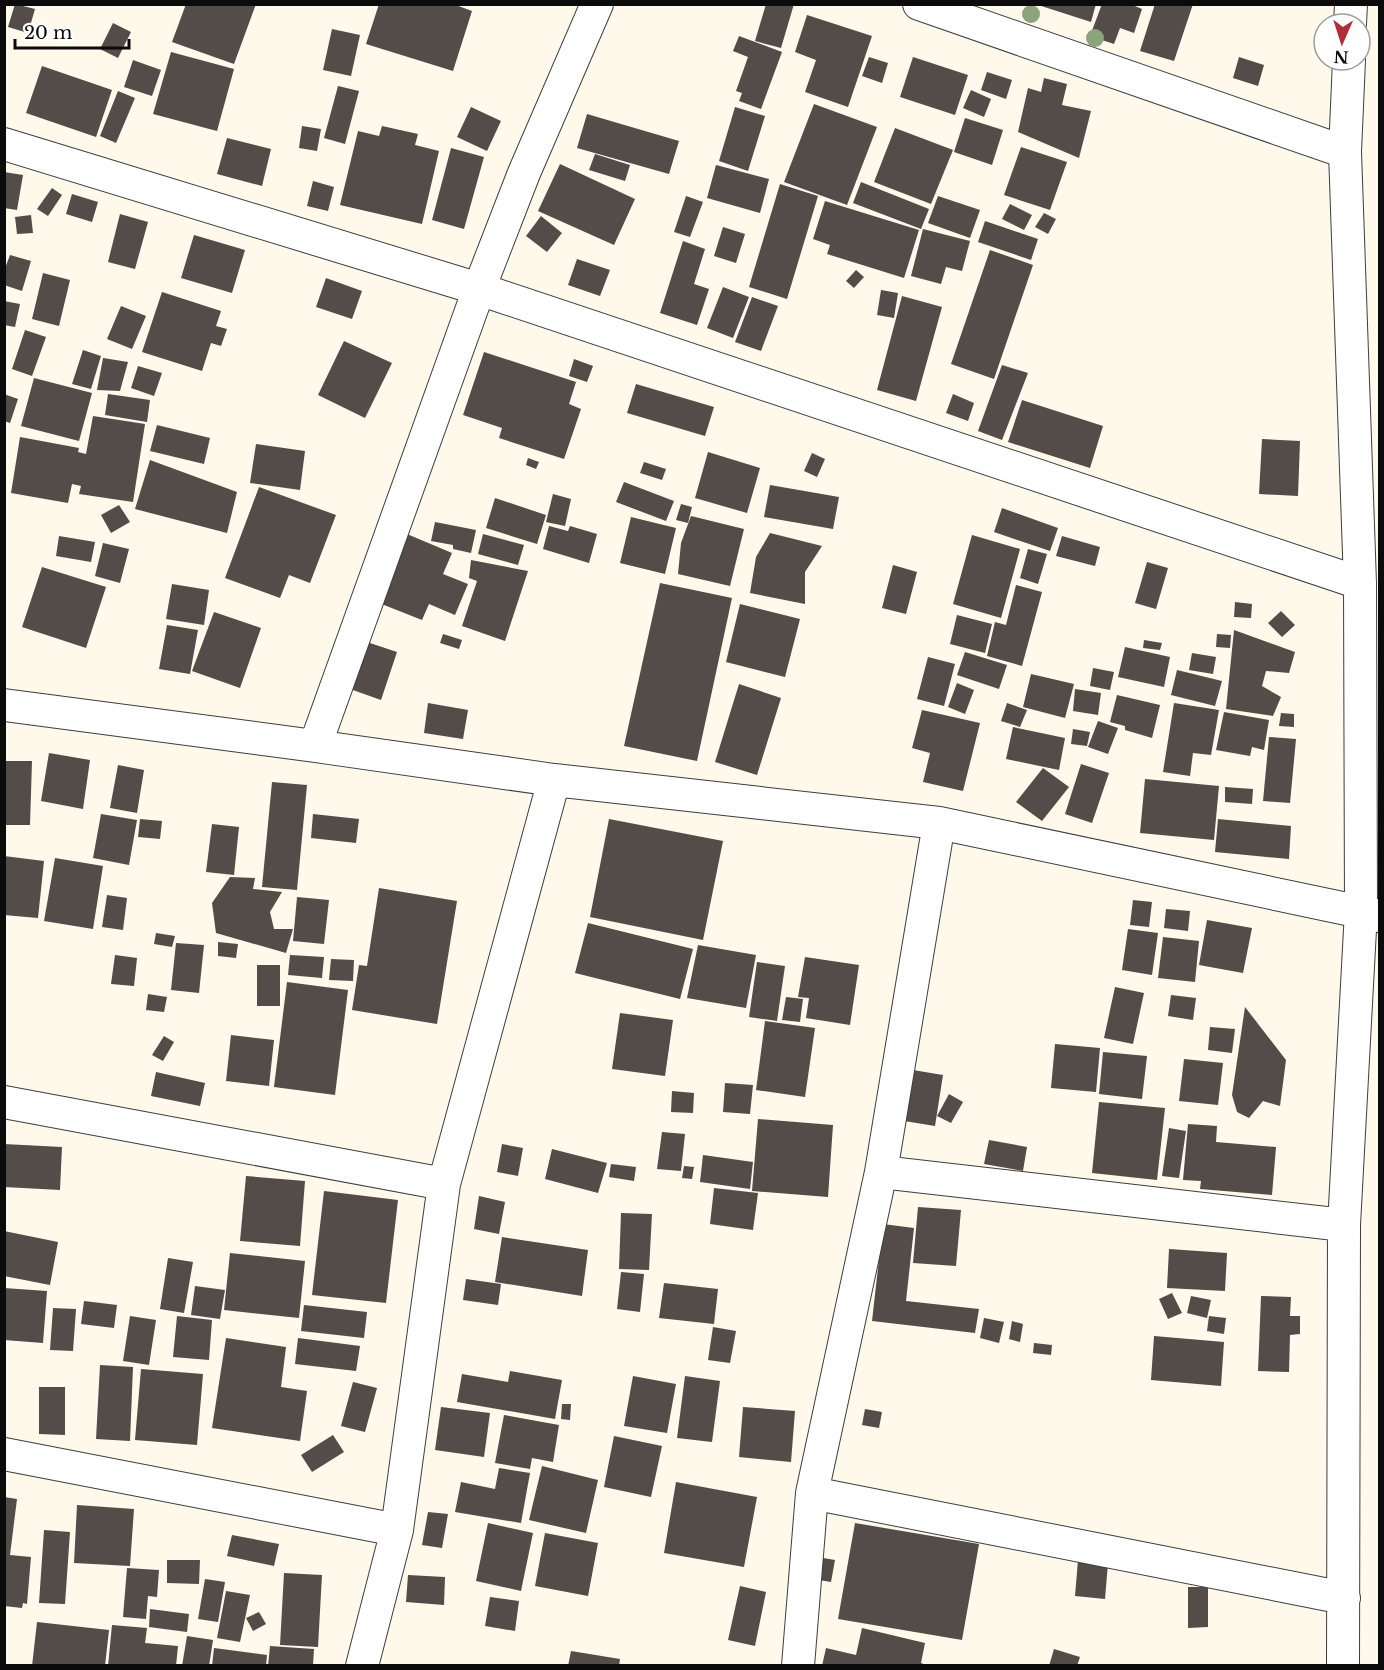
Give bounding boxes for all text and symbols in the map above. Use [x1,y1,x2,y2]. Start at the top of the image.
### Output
scale bar [15,12,129,50]
north arrow [1312,12,1372,72]
text: 20 m [24,22,72,44]
text: N [1333,47,1349,67]

